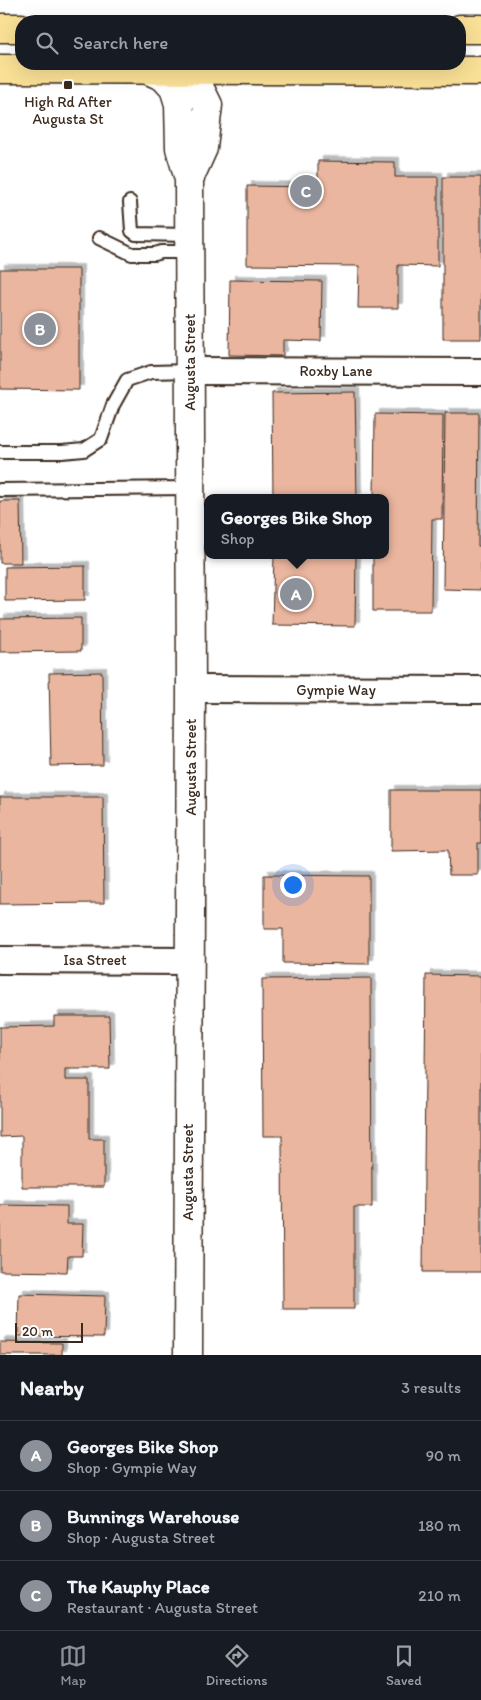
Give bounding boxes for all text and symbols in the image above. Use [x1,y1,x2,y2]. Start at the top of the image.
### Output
search box [15,15,466,70]
icon: search [33,29,61,57]
text: Search here [73,31,168,54]
marker: High Rd After Augusta St [62,79,74,91]
place label: High Rd After Augusta St [24,93,112,128]
pin: C [290,172,322,210]
pin: B [24,310,56,348]
street label: Augusta Street [181,313,199,410]
street label: Roxby Lane [299,362,373,380]
popup [204,494,389,559]
text: Georges Bike Shop [221,506,372,529]
text: Shop [221,529,255,548]
pin: A [280,575,312,613]
street label: Gympie Way [296,681,376,699]
street label: Augusta Street [182,718,200,815]
your location [280,872,306,898]
street label: Isa Street [63,951,127,969]
street label: Augusta Street [179,1123,197,1220]
scale bar [15,1320,82,1343]
text: 20 m [22,1323,53,1340]
text: Nearby [20,1375,84,1400]
text: 3 results [401,1378,461,1397]
text: Georges Bike Shop [67,1435,218,1458]
text: A [31,1446,41,1465]
text: 90 m [426,1446,461,1465]
text: Shop · Gympie Way [67,1458,196,1477]
text: Bunnings Warehouse [67,1505,239,1528]
text: B [31,1516,41,1535]
text: 180 m [418,1516,461,1535]
text: Shop · Augusta Street [67,1528,215,1547]
text: The Kauphy Place [67,1575,210,1598]
text: C [31,1586,41,1605]
text: 210 m [418,1586,461,1605]
text: Restaurant · Augusta Street [67,1598,258,1617]
tab: Map [59,1642,87,1689]
tab: Directions [206,1642,267,1689]
tab: Saved [386,1642,422,1689]

